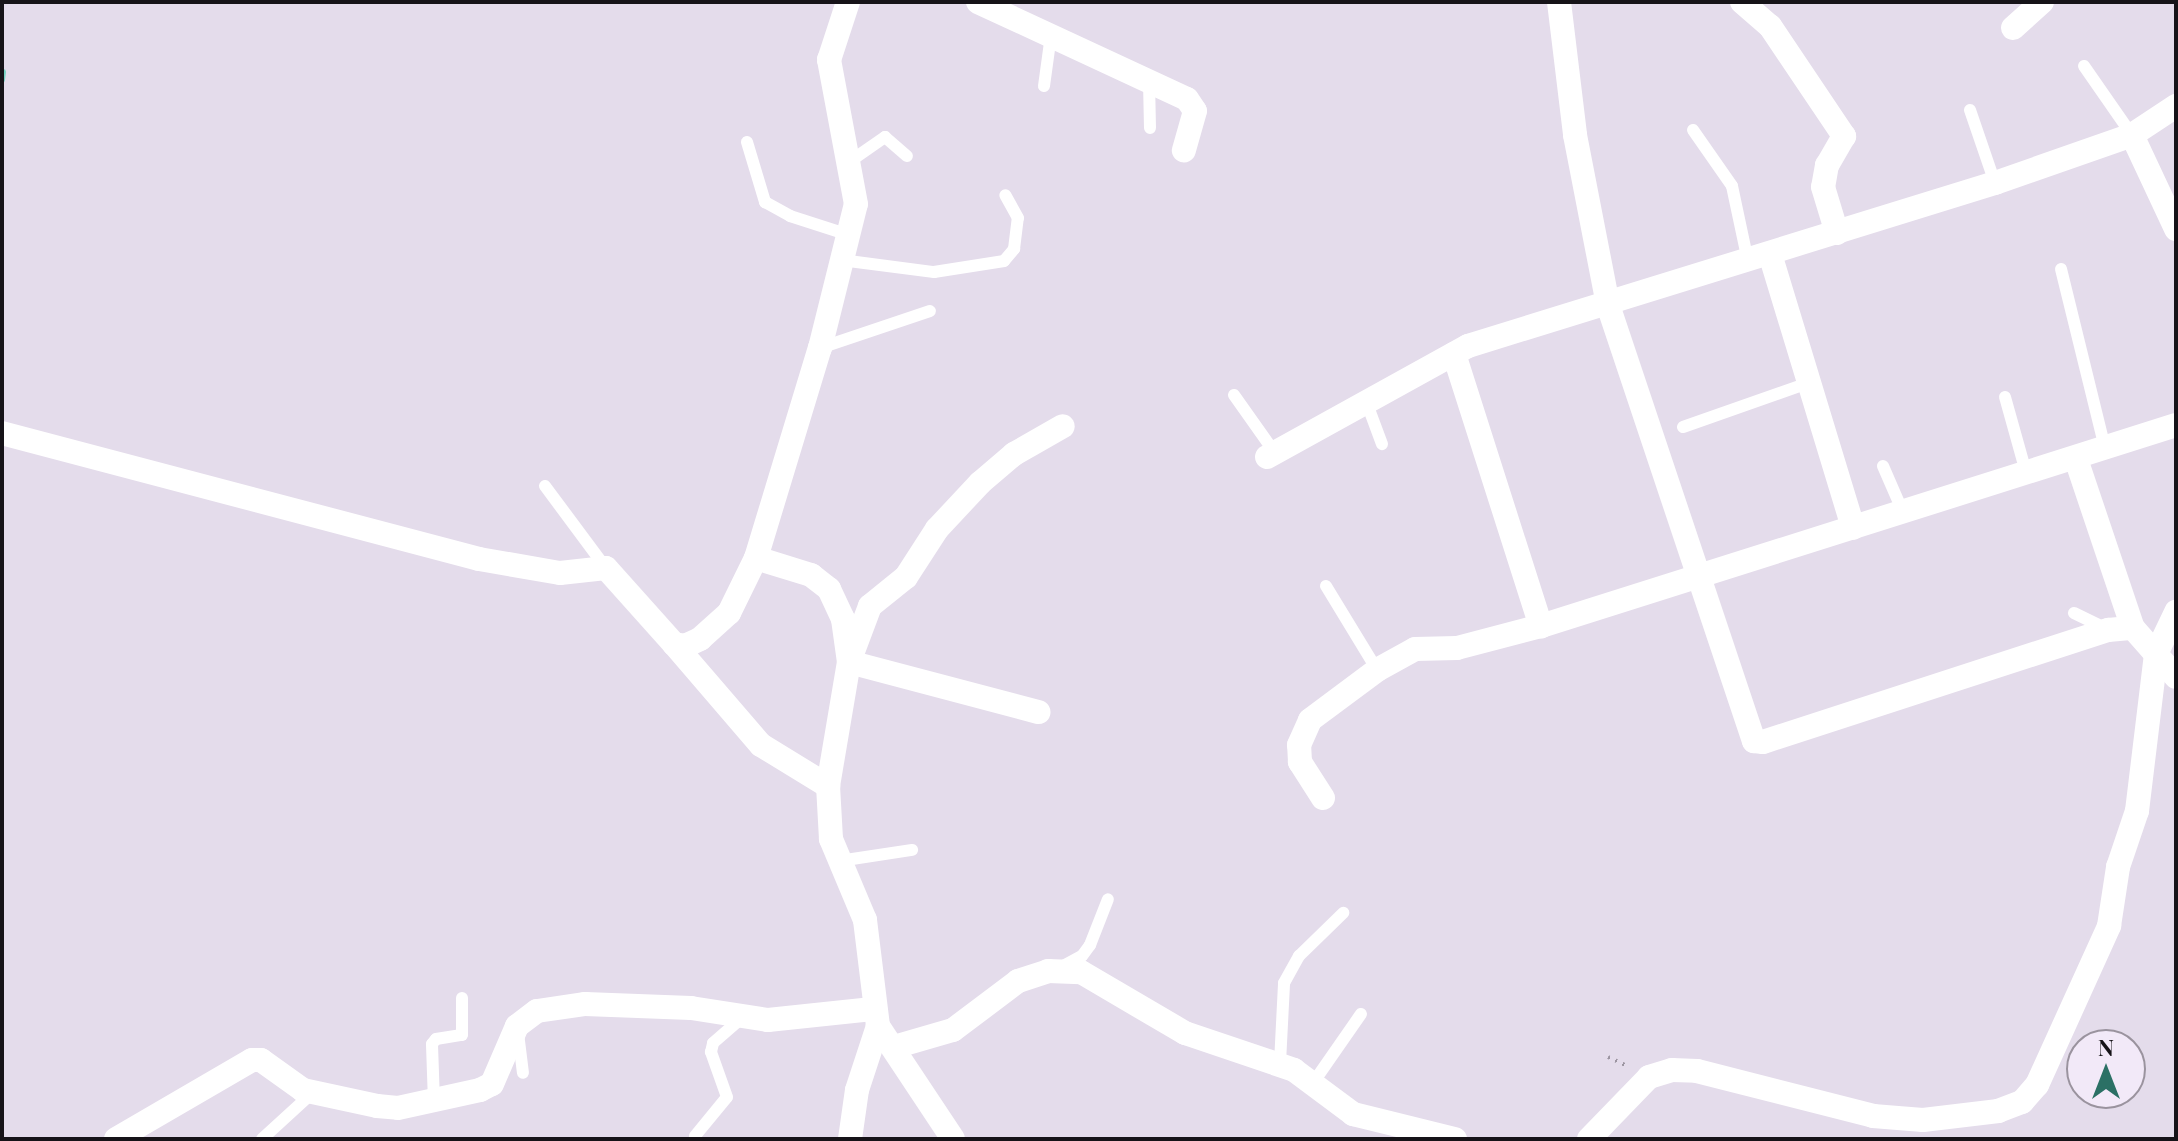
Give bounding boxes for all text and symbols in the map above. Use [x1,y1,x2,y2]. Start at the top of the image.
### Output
north arrow [2066,1029,2146,1109]
text: N [2098,1032,2114,1062]

